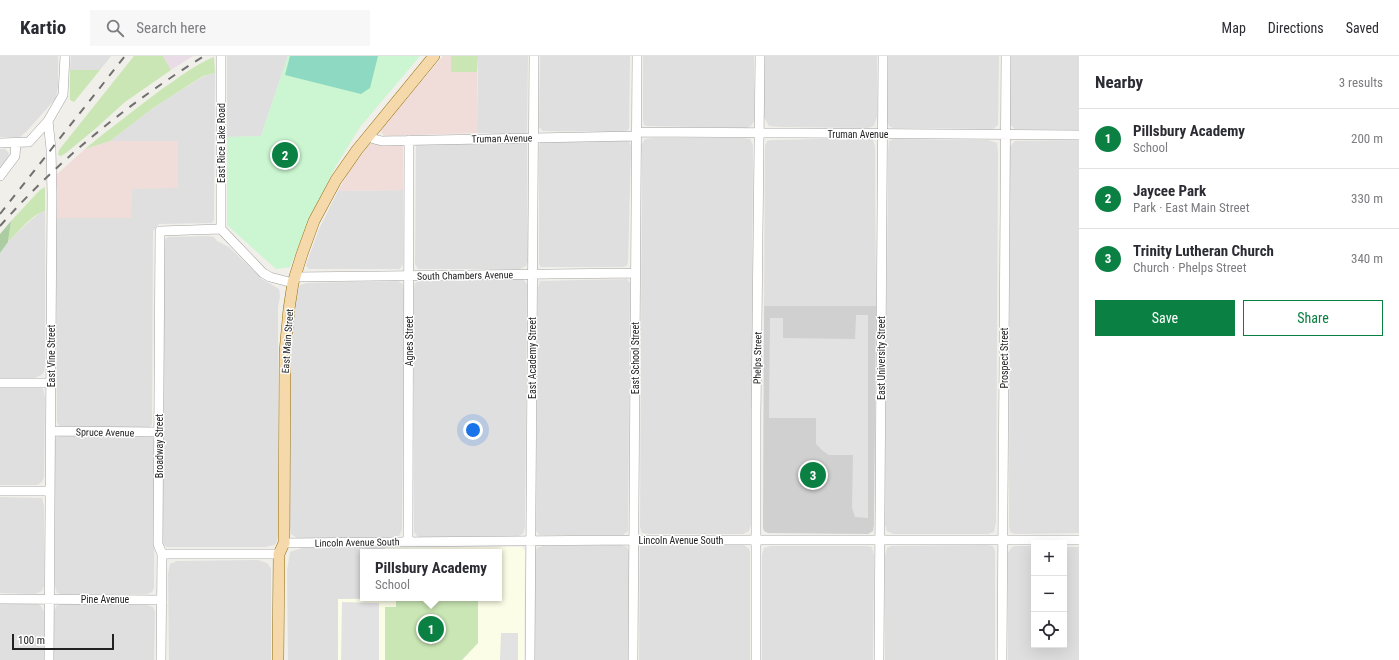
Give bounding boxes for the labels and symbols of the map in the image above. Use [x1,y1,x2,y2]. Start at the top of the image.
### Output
street label: East Rice Lake Road [216,103,227,183]
street label: Truman Avenue [828,129,889,140]
street label: Truman Avenue [471,132,533,145]
pin: 2 [272,140,298,170]
street label: South Chambers Avenue [417,269,514,282]
street label: East Main Street [280,308,295,374]
street label: Agnes Street [404,316,415,366]
street label: East University Street [876,316,887,400]
street label: East Academy Street [527,317,538,399]
street label: East School Street [630,322,641,394]
street label: East Vine Street [46,325,57,387]
street label: Prospect Street [999,327,1010,389]
street label: Phelps Street [752,332,763,384]
street label: Broadway Street [154,414,165,478]
your location [463,420,483,440]
street label: Spruce Avenue [76,426,135,439]
pin: 3 [800,460,826,490]
street label: Lincoln Avenue South [639,535,724,546]
street label: Lincoln Avenue South [314,536,400,549]
street label: Pine Avenue [81,594,130,605]
pin: 1 [418,614,444,644]
scale bar [12,632,114,651]

